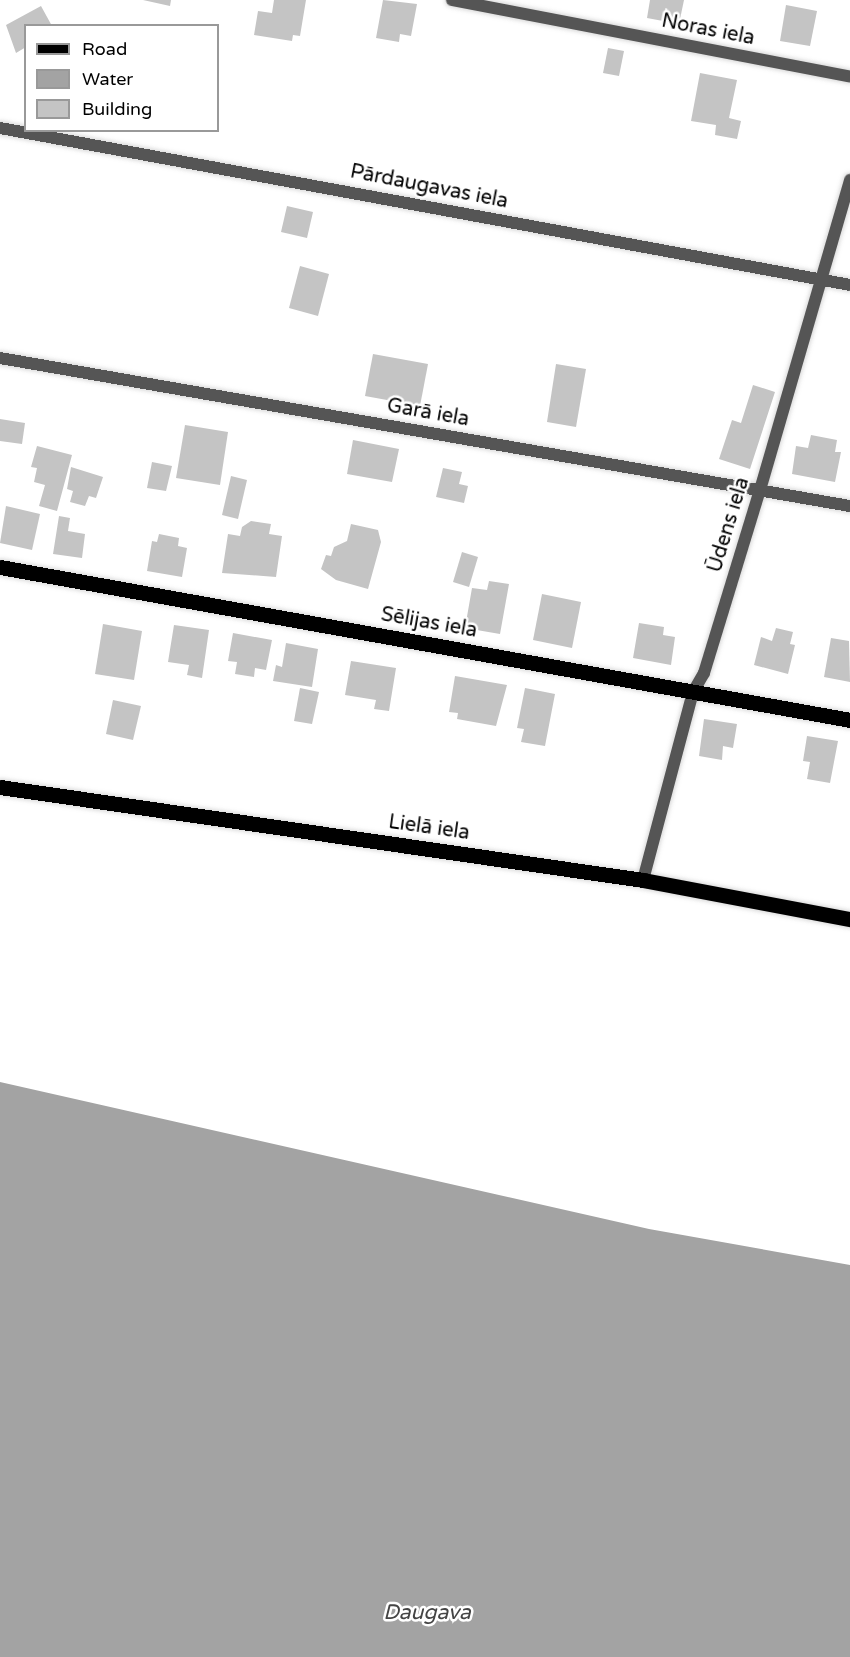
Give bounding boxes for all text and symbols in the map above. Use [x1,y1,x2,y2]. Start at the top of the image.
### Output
street label: Noras iela [659,9,757,51]
legend [24,24,219,132]
text: Road [82,38,127,60]
text: Water [82,68,133,90]
text: Building [82,98,152,120]
street label: Pārdaugavas iela [348,160,510,214]
street label: Garā iela [385,394,471,432]
street label: Ūdens iela [703,475,755,575]
street label: Sēlijas iela [379,603,479,643]
street label: Lielā iela [387,810,471,846]
water label: Daugava [383,1600,471,1626]

